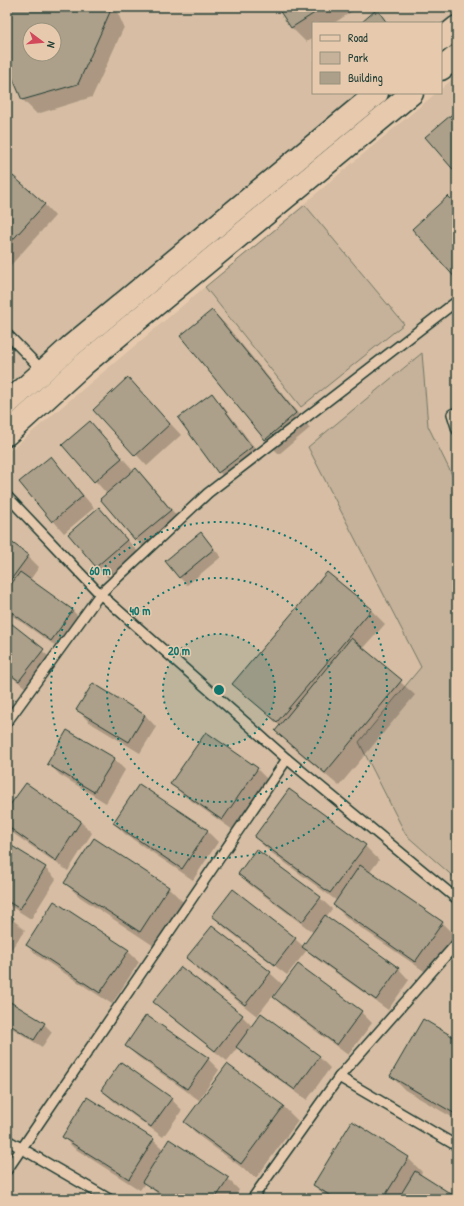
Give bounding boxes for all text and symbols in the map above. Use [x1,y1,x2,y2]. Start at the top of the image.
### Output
north arrow [22,22,62,62]
legend [312,22,442,94]
text: Road [348,29,368,46]
text: N [44,40,59,50]
text: Park [348,49,368,66]
text: Building [348,69,383,86]
text: 60 m [89,562,111,579]
text: 40 m [130,602,150,619]
text: 20 m [168,642,190,659]
centre of rings [212,683,226,697]

